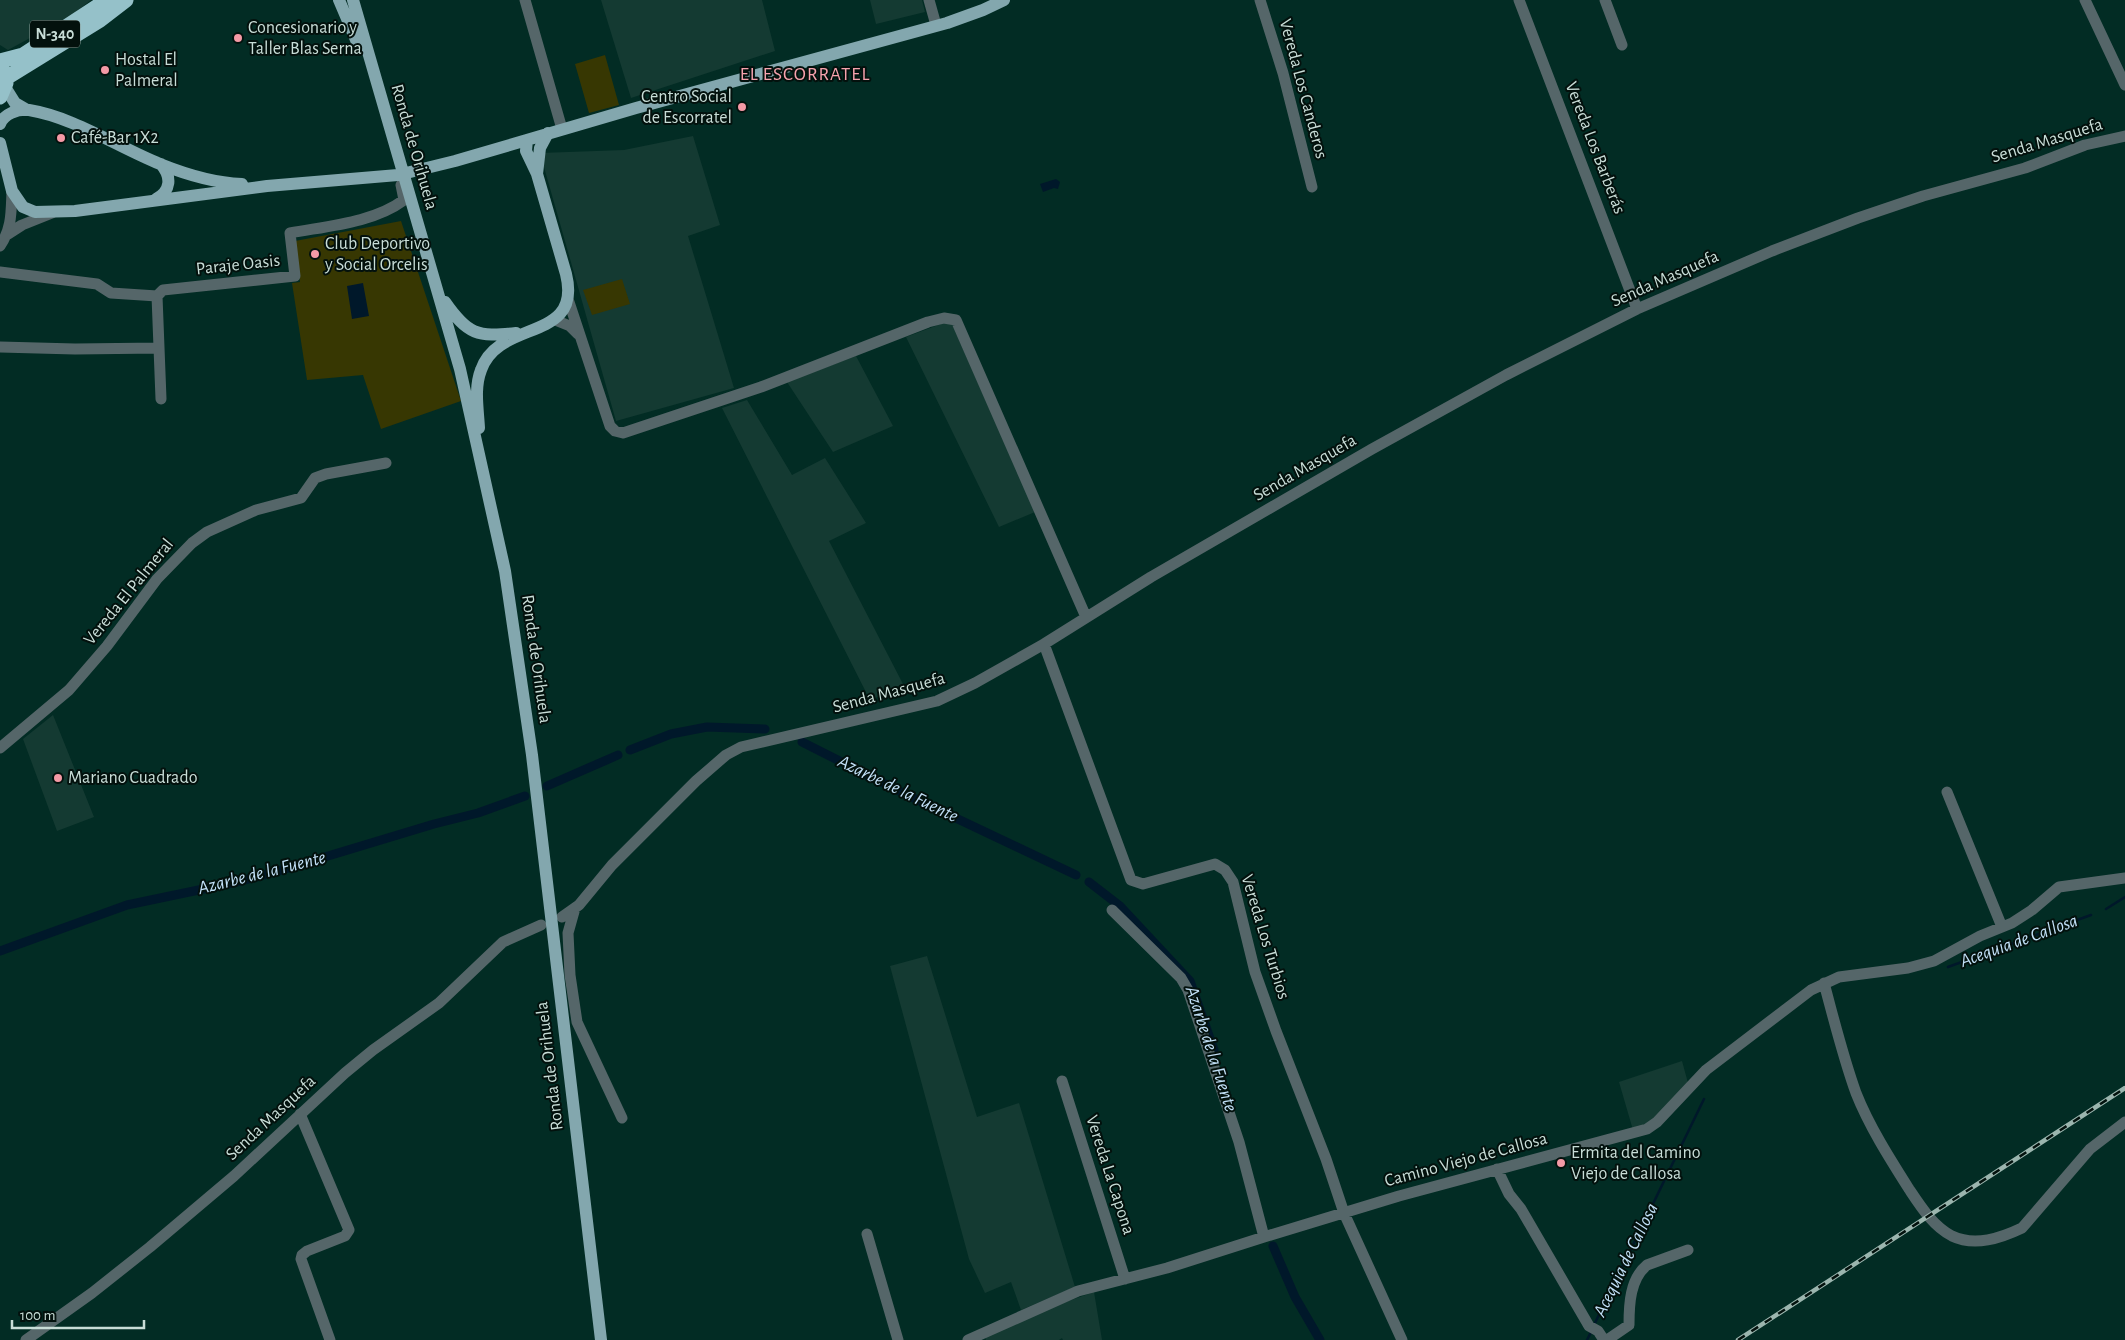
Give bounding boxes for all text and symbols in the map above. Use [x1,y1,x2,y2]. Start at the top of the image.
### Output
street label: Vereda Los Canderos [1276,17,1330,161]
place label: Concesionario y Taller Blas Serna [248,19,362,58]
road number: N-340 [30,20,80,48]
marker: Concesionario y Taller Blas Serna [232,32,244,44]
place label: Hostal El Palmeral [115,51,178,90]
marker: Hostal El Palmeral [99,64,111,76]
district label: EL ESCORRATEL [740,65,870,84]
street label: Vereda Los Barberás [1562,79,1628,217]
street label: Ronda de Orihuela [387,82,441,212]
place label: Centro Social de Escorratel [641,88,732,127]
marker: Centro Social de Escorratel [736,101,748,113]
street label: Senda Masquefa [1989,115,2105,167]
place label: Café-Bar 1X2 [71,129,159,147]
marker: Café-Bar 1X2 [55,132,67,144]
place label: Club Deportivo y Social Orcelis [324,235,430,274]
street label: Senda Masquefa [1609,247,1721,311]
marker: Club Deportivo y Social Orcelis [309,248,321,260]
street label: Paraje Oasis [195,252,281,278]
street label: Senda Masquefa [1250,431,1360,505]
street label: Vereda El Palmeral [81,535,177,649]
street label: Ronda de Orihuela [518,594,554,724]
street label: Senda Masquefa [831,669,947,717]
water label: Azarbe de la Fuente [834,751,961,826]
place label: Mariano Cuadrado [68,769,198,787]
marker: Mariano Cuadrado [52,772,64,784]
water label: Azarbe de la Fuente [195,848,328,898]
street label: Vereda Los Turbios [1237,872,1293,1002]
water label: Acequia de Callosa [1957,911,2080,971]
water label: Azarbe de la Fuente [1181,983,1240,1114]
street label: Ronda de Orihuela [533,1001,567,1131]
street label: Senda Masquefa [223,1072,319,1164]
street label: Vereda La Capona [1082,1113,1138,1237]
street label: Camino Viejo de Callosa [1383,1130,1549,1190]
place label: Ermita del Camino Viejo de Callosa [1571,1144,1701,1183]
marker: Ermita del Camino Viejo de Callosa [1555,1157,1567,1169]
water label: Acequia de Callosa [1590,1200,1662,1321]
scale bar [12,1298,145,1330]
text: 100 m [20,1308,55,1323]

